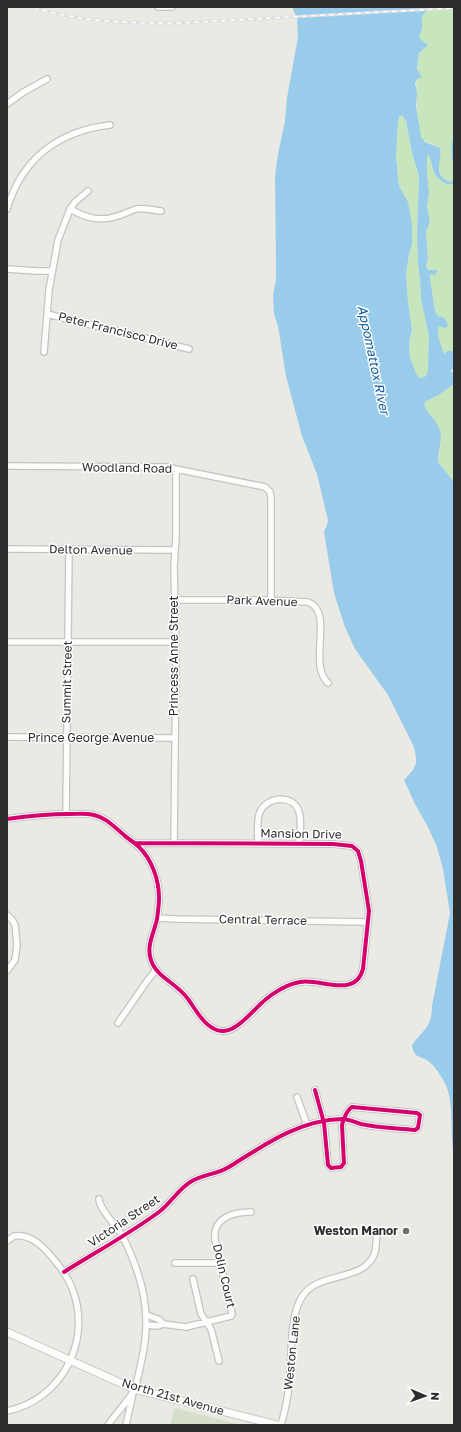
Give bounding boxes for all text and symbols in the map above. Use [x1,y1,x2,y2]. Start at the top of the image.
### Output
water label: Appomattox River [355,304,394,418]
street label: Peter Francisco Drive [57,308,179,353]
street label: Woodland Road [82,459,172,476]
street label: Delton Avenue [49,541,133,558]
street label: Park Avenue [226,592,298,609]
street label: Princess Anne Street [166,595,181,716]
street label: Summit Street [58,640,75,723]
street label: Prince George Avenue [28,730,154,745]
street label: Mansion Drive [260,825,342,842]
street label: Central Terrace [219,911,307,928]
street label: Victoria Street [85,1191,162,1250]
place label: Weston Manor [314,1223,398,1238]
marker: Weston Manor [401,1226,411,1236]
street label: Dolin Court [210,1242,239,1310]
street label: Weston Lane [280,1315,303,1391]
street label: North 21st Avenue [120,1375,226,1418]
north arrow [405,1376,445,1416]
text: N [429,1392,442,1401]

